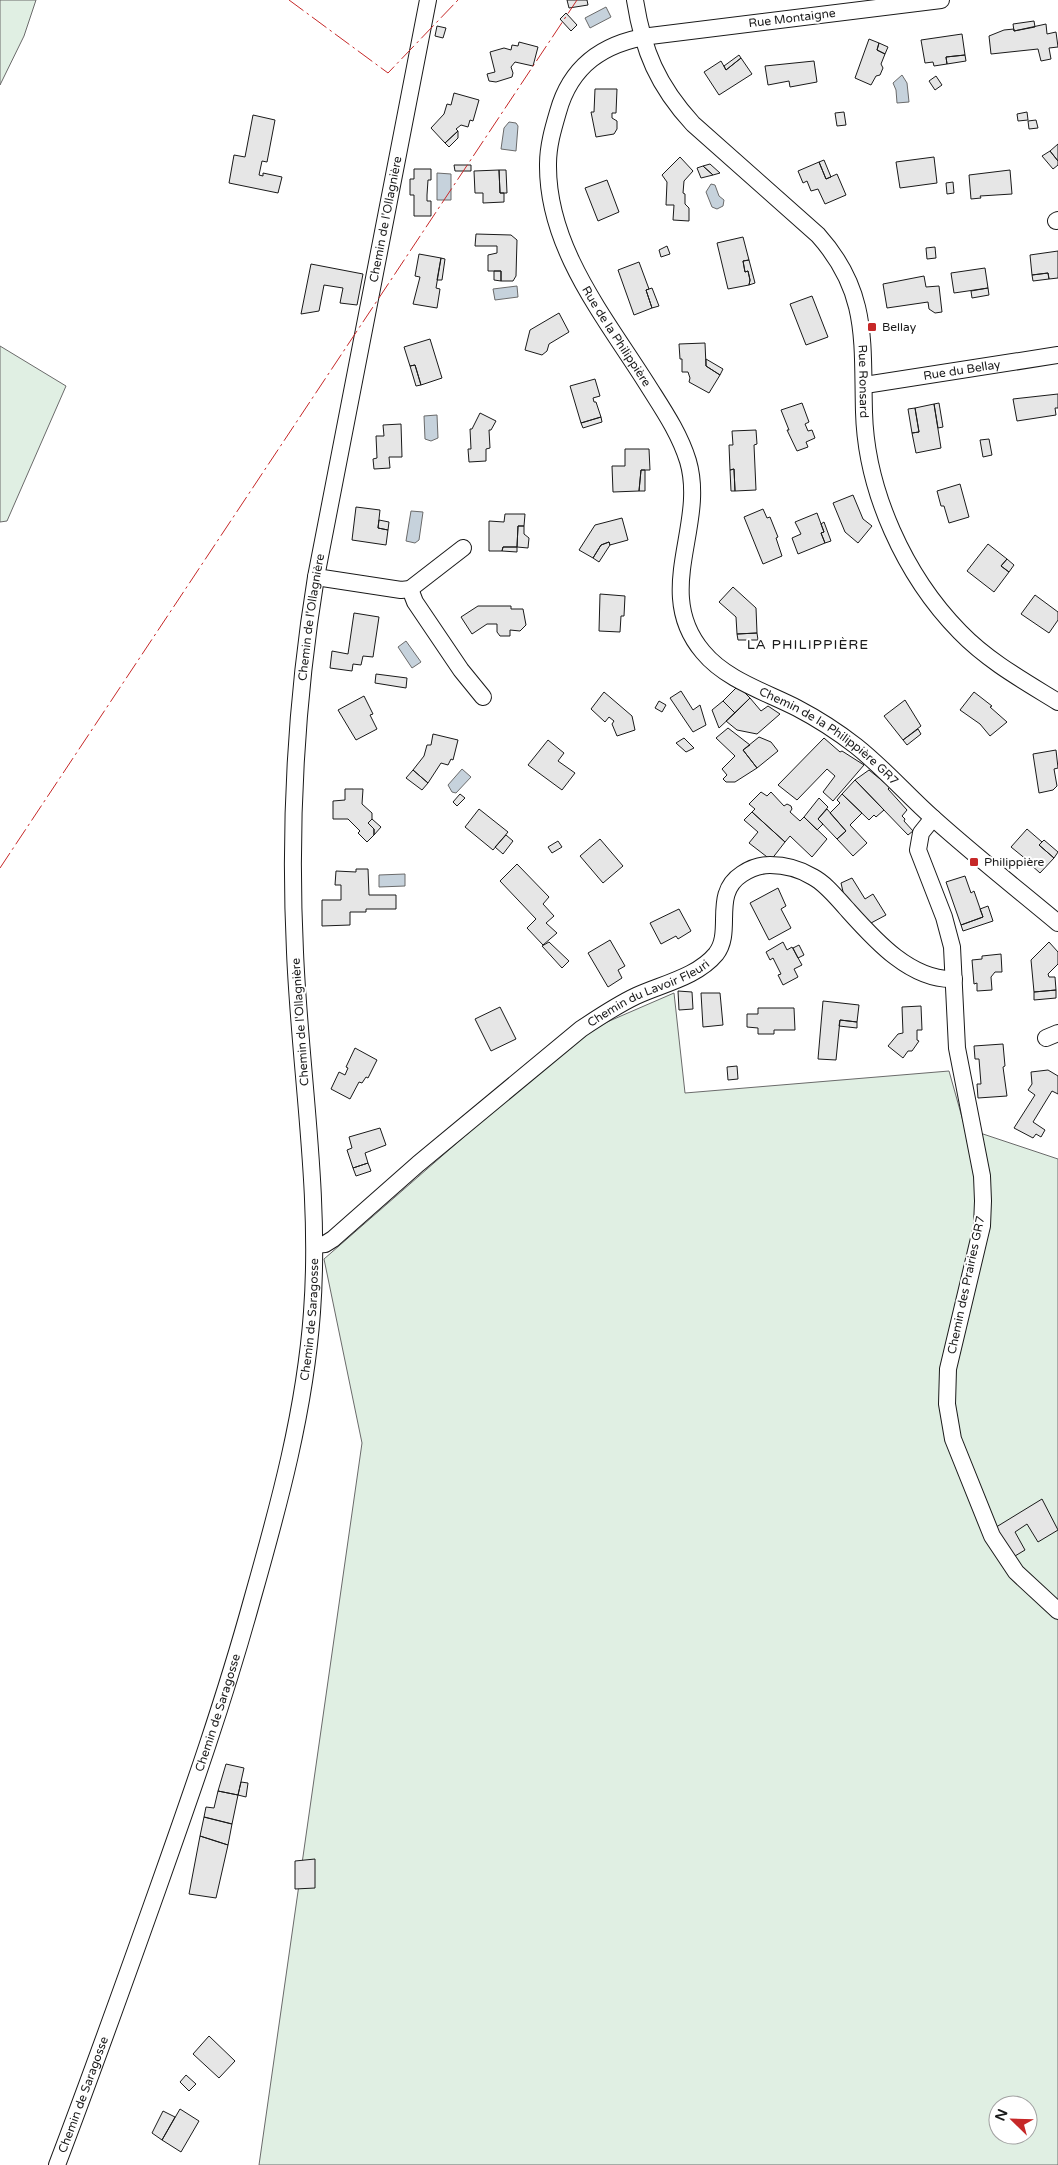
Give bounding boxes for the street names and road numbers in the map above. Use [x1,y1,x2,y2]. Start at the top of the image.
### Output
street label: Rue Montaigne [748,6,837,30]
street label: Chemin de l'Ollagnière [366,155,405,284]
street label: Rue de la Philippière [579,284,654,389]
street label: Rue Ronsard [855,344,871,418]
street label: Rue du Bellay [922,357,1002,383]
street label: Chemin de l'Ollagnière [295,552,327,682]
street label: Chemin de la Philippière GR7 [757,684,901,788]
street label: Chemin de l'Ollagnière [289,957,311,1086]
street label: Chemin du Lavoir Fleuri [585,957,712,1030]
street label: Chemin des Prairies GR7 [945,1215,987,1355]
street label: Chemin de Saragosse [297,1258,321,1382]
street label: Chemin de Saragosse [192,1652,243,1774]
street label: Chemin de Saragosse [55,2034,111,2155]

